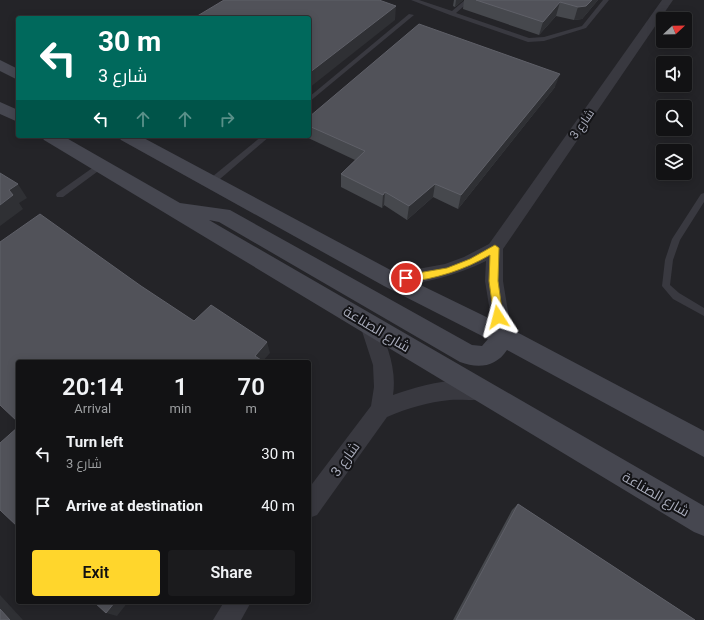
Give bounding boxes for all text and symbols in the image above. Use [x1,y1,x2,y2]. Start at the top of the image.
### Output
north arrow [656,12,692,48]
map controls [656,12,692,180]
text: 30 m [98,25,161,58]
icon: left [32,32,84,84]
button: sound [656,56,692,92]
text: شارع 3 [98,65,147,86]
button: search [656,100,692,136]
street label: شارع 3 [567,106,598,142]
icon: left [90,108,112,130]
icon: ahead [132,108,154,130]
icon: ahead [174,108,196,130]
icon: right [216,108,238,130]
button: layers [656,144,692,180]
pin [389,261,423,295]
icon: arrive [395,267,417,289]
position arrow [477,296,519,338]
street label: شارع الصناعة [340,303,413,356]
text: 20:14 [62,373,124,401]
text: 1 [174,373,187,401]
text: 70 [237,373,265,401]
text: Arrival [74,401,111,416]
text: min [170,401,191,416]
text: m [245,401,257,416]
text: Turn left [66,433,123,451]
street label: شارع 3 [327,439,364,480]
icon: left [32,443,54,465]
text: 30 m [261,445,295,463]
text: شارع 3 [66,456,102,471]
street label: شارع الصناعة [619,468,692,520]
icon: arrive [32,495,54,517]
text: Arrive at destination [66,497,203,515]
text: 40 m [261,497,295,515]
button: Exit [32,550,160,596]
button: Share [168,550,295,596]

